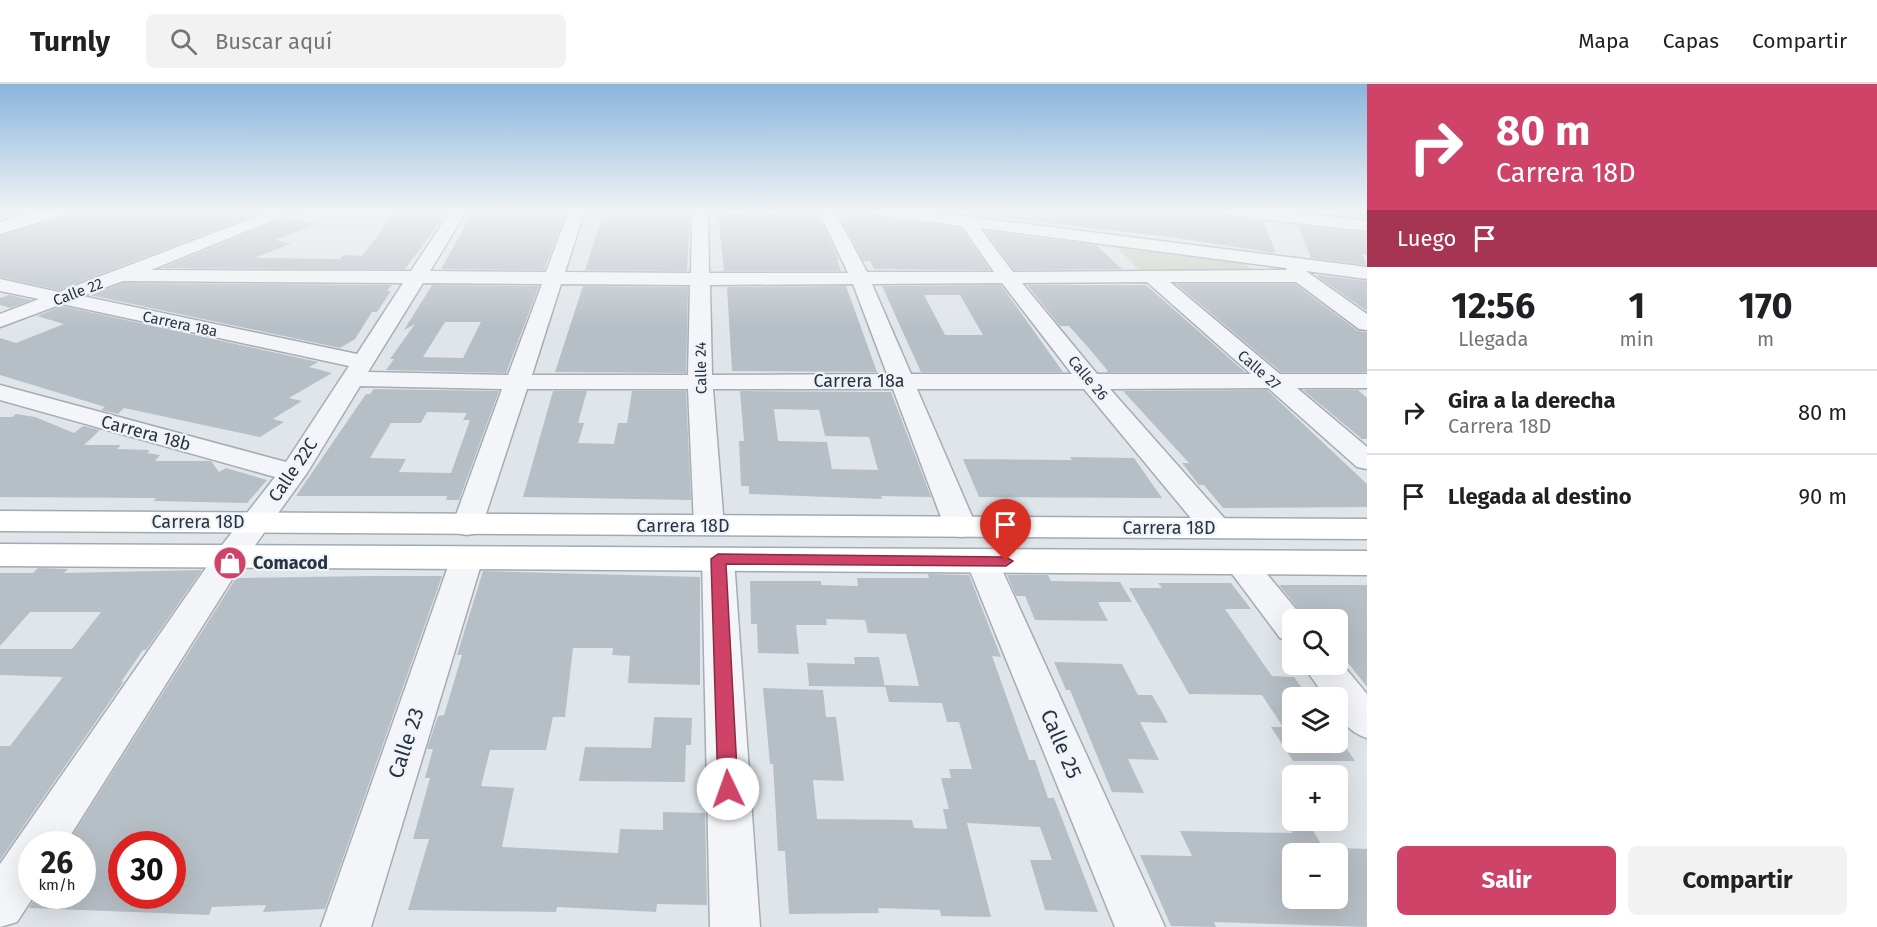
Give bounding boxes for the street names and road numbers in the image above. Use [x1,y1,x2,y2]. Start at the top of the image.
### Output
street label: Calle 22 [51,274,105,310]
street label: Carrera 18a [141,307,219,341]
street label: Calle 24 [692,342,710,394]
street label: Calle 27 [1234,346,1284,394]
street label: Calle 26 [1064,352,1112,404]
street label: Carrera 18a [813,370,905,392]
street label: Carrera 18b [99,410,193,456]
street label: Calle 22C [264,434,322,506]
street label: Carrera 18D [151,511,245,533]
street label: Carrera 18D [636,515,730,537]
street label: Carrera 18D [1122,517,1216,539]
street label: Calle 23 [382,704,430,782]
street label: Calle 25 [1035,705,1087,783]

